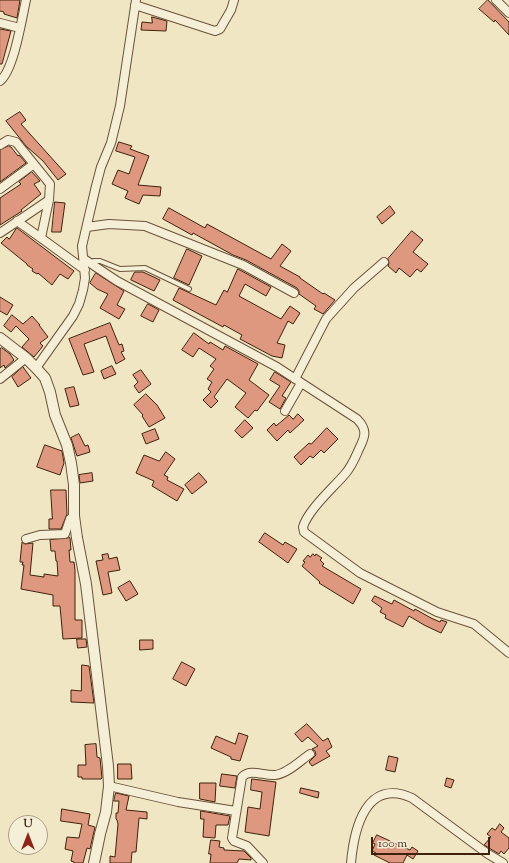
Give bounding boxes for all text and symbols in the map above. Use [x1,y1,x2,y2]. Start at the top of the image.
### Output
north arrow [8,815,48,855]
text: U [24,816,32,832]
scale bar [373,829,492,855]
text: 100 m [378,835,407,853]

